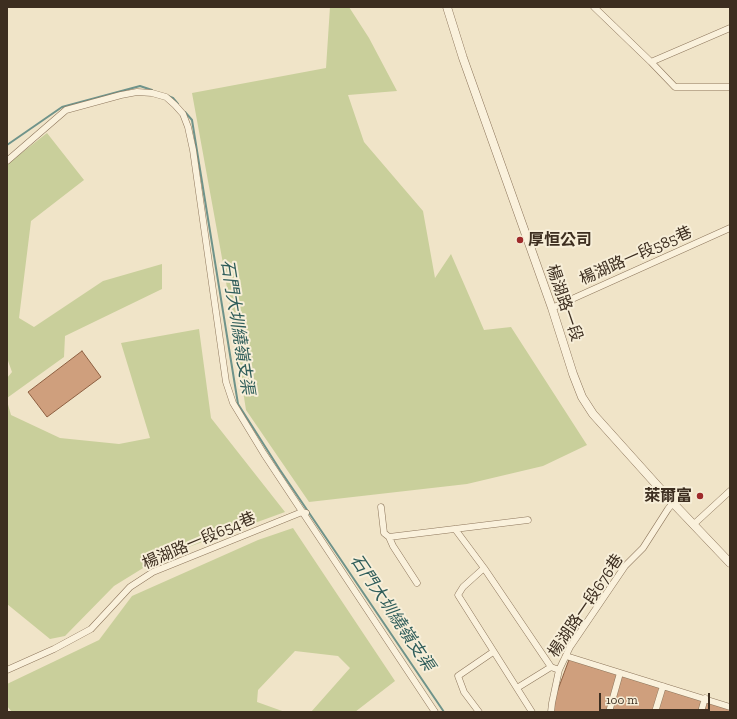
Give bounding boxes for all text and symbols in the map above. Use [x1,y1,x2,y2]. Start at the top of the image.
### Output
street label: 楊湖路一段585巷 [577,223,695,289]
place label: 厚恒公司 [528,230,592,250]
marker: 厚恒公司 [515,235,525,245]
water label: 石門大圳繞嶺支渠 [216,258,258,396]
street label: 楊湖路一段 [542,262,586,344]
place label: 萊爾富 [644,486,692,506]
marker: 萊爾富 [695,491,705,501]
street label: 楊湖路一段654巷 [139,508,259,574]
water label: 石門大圳繞嶺支渠 [346,551,438,675]
street label: 楊湖路一段676巷 [544,551,628,661]
scale bar [601,685,712,711]
text: 100 m [606,693,638,707]

